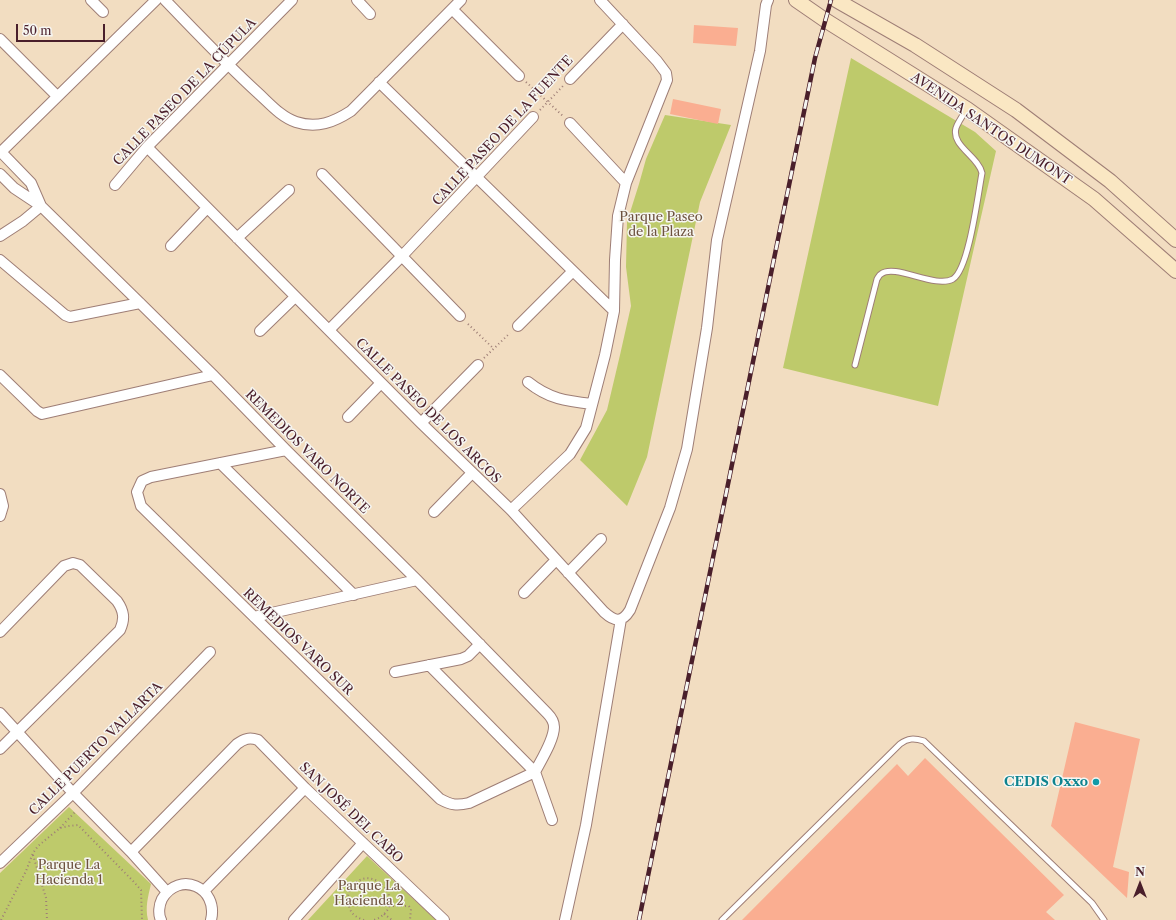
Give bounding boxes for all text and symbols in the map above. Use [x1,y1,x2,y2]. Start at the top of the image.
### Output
street label: CALLE PASEO DE LA CÚPULA [110,15,260,169]
scale bar [18,16,107,42]
text: 50 m [23,23,52,38]
street label: CALLE PASEO DE LA FUENTE [429,53,577,209]
street label: AVENIDA SANTOS DUMONT [908,69,1074,189]
park label: Parque Paseo de la Plaza [619,209,703,240]
street label: CALLE PASEO DE LOS ARCOS [352,335,504,487]
street label: REMEDIOS VARO NORTE [242,387,372,517]
street label: REMEDIOS VARO SUR [240,585,356,699]
street label: CALLE PUERTO VALLARTA [26,679,166,819]
street label: SAN JOSÉ DEL CABO [296,759,406,867]
place label: CEDIS Oxxo [1004,774,1088,790]
marker: CEDIS Oxxo [1091,777,1101,787]
park label: Parque La Hacienda 1 [35,857,103,888]
north arrow [1120,864,1160,904]
text: N [1135,865,1145,879]
park label: Parque La Hacienda 2 [334,878,404,909]

